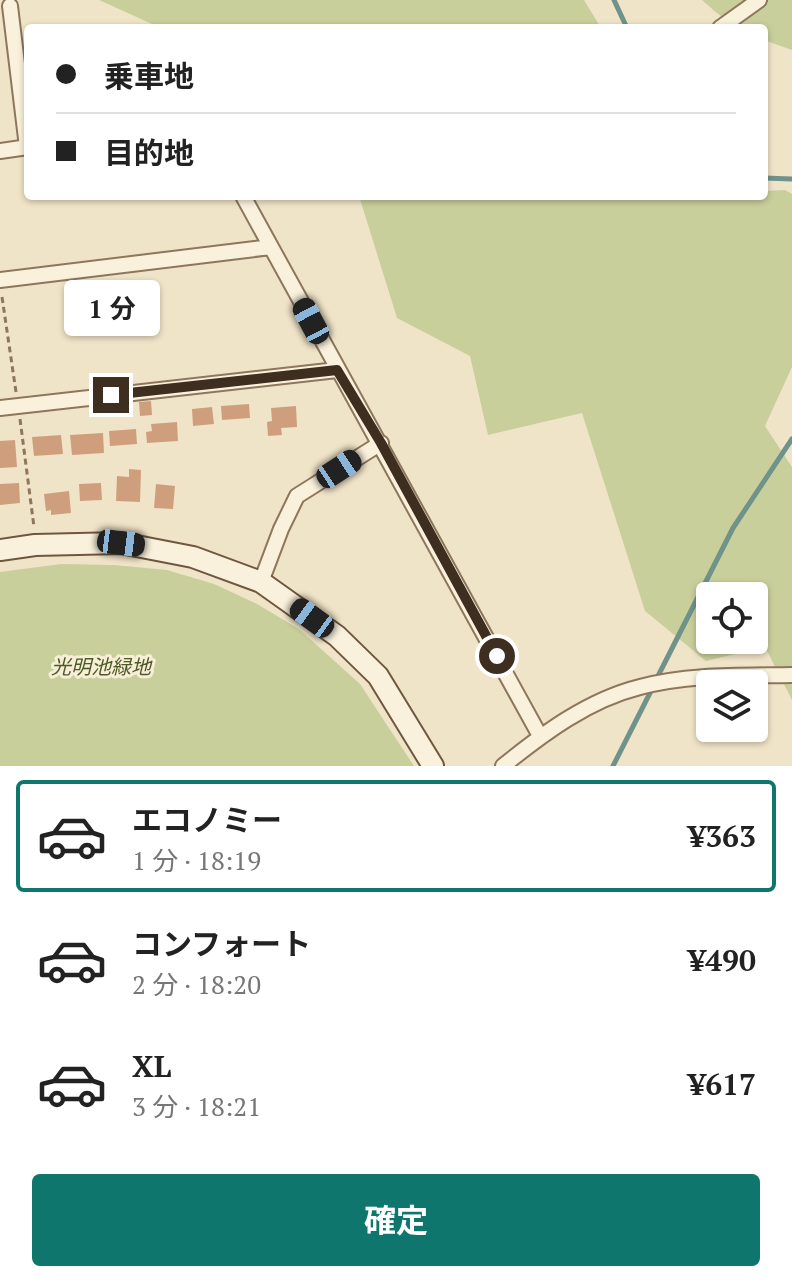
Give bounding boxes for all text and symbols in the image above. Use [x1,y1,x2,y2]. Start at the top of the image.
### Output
text: 乗車地 [104,56,194,96]
text: 目的地 [104,133,194,173]
callout: 1 分 [63,279,159,335]
text: 1 分 [88,291,136,325]
car [289,294,333,348]
route end [93,377,129,413]
car [312,446,366,492]
car [96,528,146,558]
map controls [696,582,768,742]
button: locate [696,582,768,654]
car [286,594,338,642]
route start [479,638,515,674]
park label: 光明池緑地 [51,653,153,680]
button: layers [696,670,768,742]
icon: car [36,800,108,872]
text: エコノミー [132,800,282,840]
text: ¥363 [688,816,756,856]
text: 1 分 · 18:19 [132,843,261,877]
icon: car [36,924,108,996]
text: コンフォート [132,924,311,964]
text: ¥490 [688,940,756,980]
text: 2 分 · 18:20 [132,967,261,1001]
text: XL [132,1046,171,1086]
icon: car [36,1048,108,1120]
text: ¥617 [688,1064,756,1104]
text: 3 分 · 18:21 [132,1089,261,1123]
button: 確定 [32,1174,760,1266]

